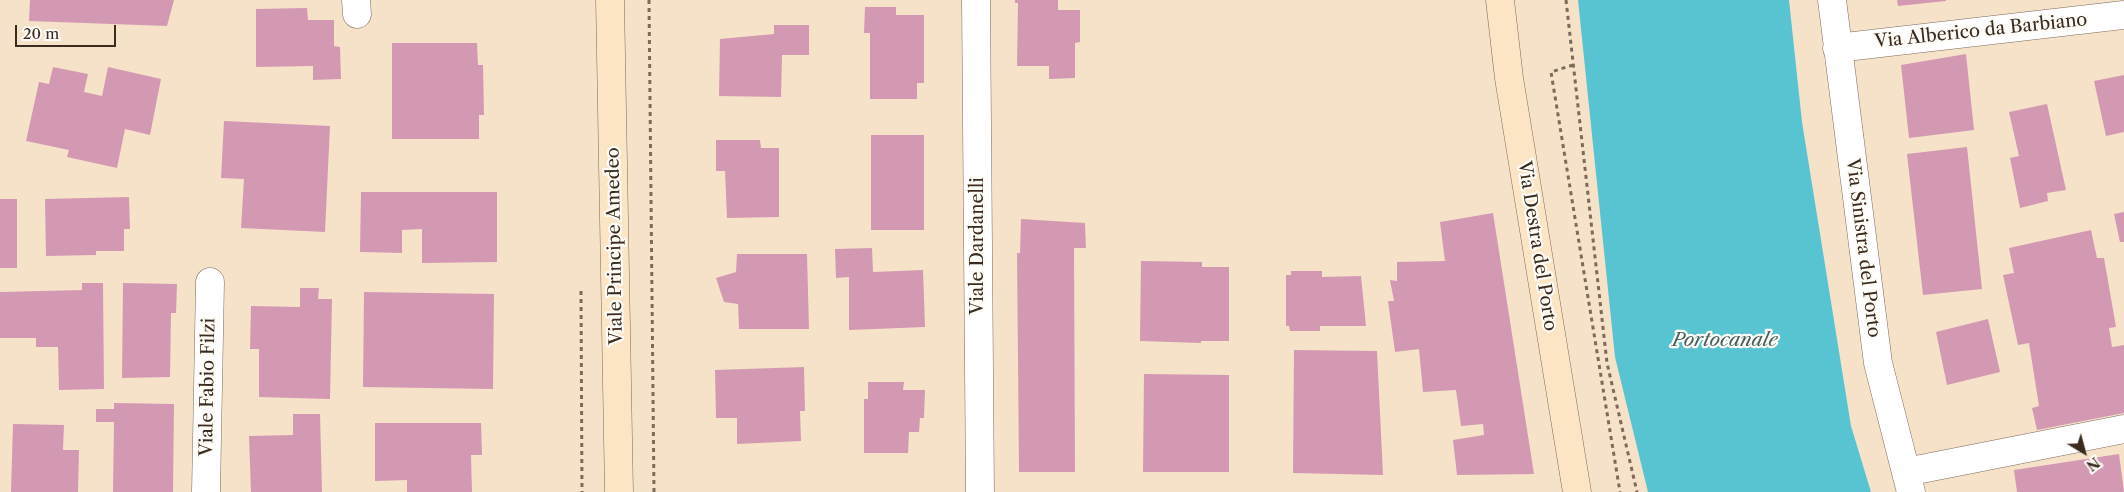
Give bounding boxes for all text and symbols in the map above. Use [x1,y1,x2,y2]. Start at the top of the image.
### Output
street label: Via Alberico da Barbiano [1874,9,2088,53]
scale bar [18,15,119,47]
text: 20 m [23,24,59,43]
street label: Viale Principe Amedeo [602,147,628,345]
street label: Via Sinistra del Porto [1841,157,1885,339]
street label: Via Destra del Porto [1513,159,1561,333]
street label: Viale Dardanelli [967,177,989,315]
street label: Viale Fabio Filzi [196,318,220,456]
water label: Portocanale [1672,330,1778,352]
north arrow [2059,427,2109,477]
text: N [2083,453,2103,475]

